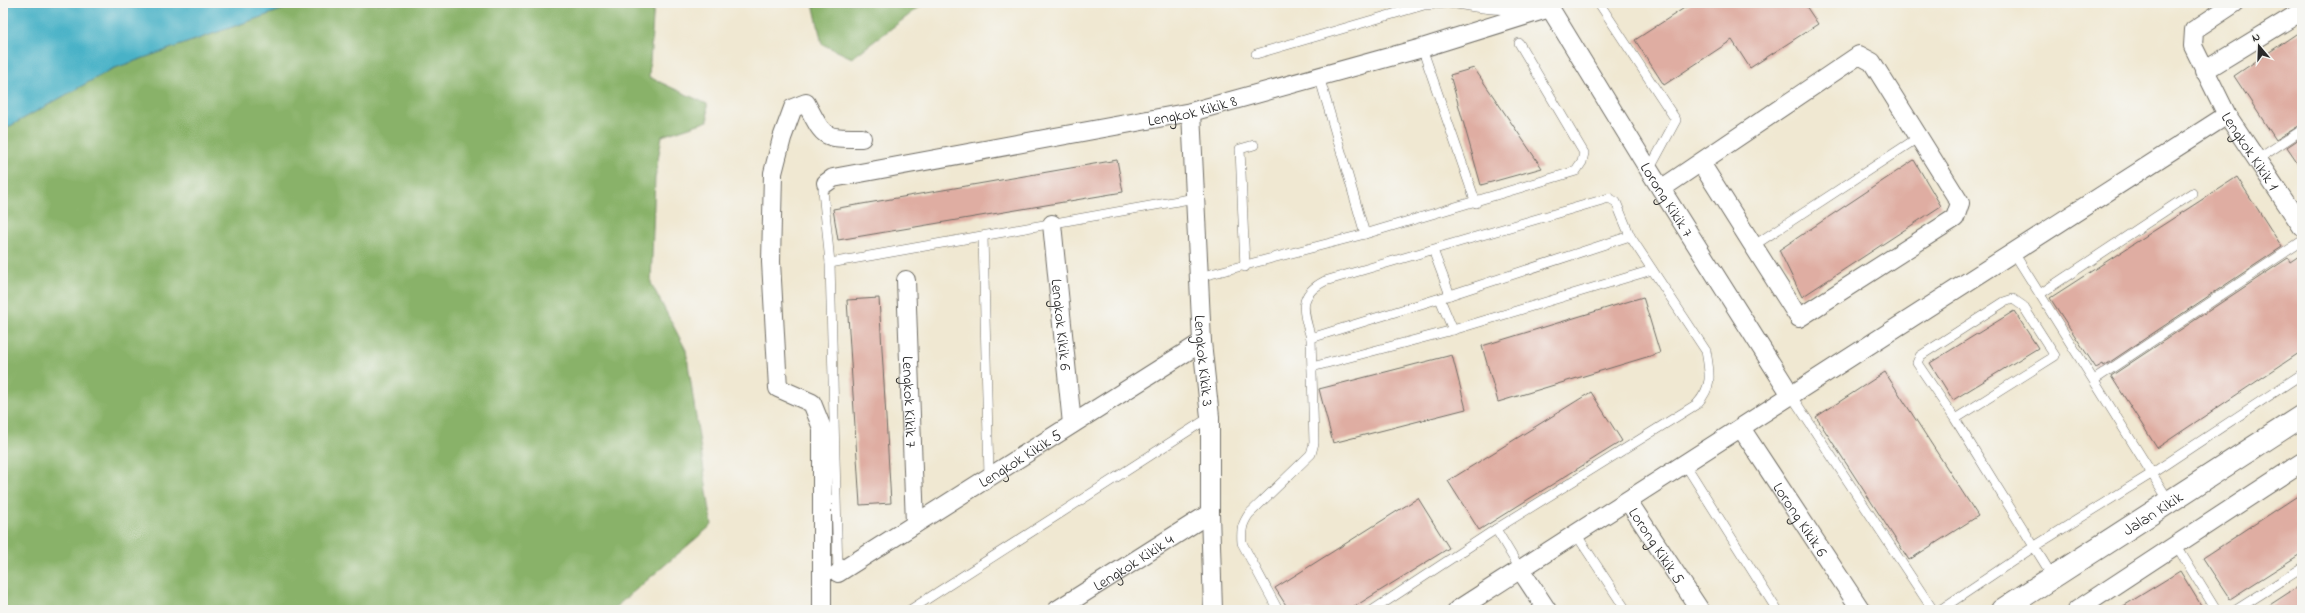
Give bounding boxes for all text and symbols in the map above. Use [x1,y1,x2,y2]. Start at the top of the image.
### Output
north arrow [2239,26,2279,66]
text: N [2250,29,2262,46]
street label: Lengkok Kikik 8 [1146,90,1240,134]
street label: Lengkok Kikik 1 [2214,108,2284,196]
street label: Lorong Kikik 7 [1633,158,1699,243]
street label: Lengkok Kikik 6 [1044,278,1077,372]
street label: Lengkok Kikik 3 [1187,314,1219,408]
street label: Lengkok Kikik 7 [895,356,922,449]
street label: Lengkok Kikik 5 [974,424,1067,495]
street label: Lorong Kikik 6 [1766,478,1833,562]
street label: Jalan Kikik [2119,486,2189,543]
street label: Lorong Kikik 5 [1621,503,1690,589]
street label: Lengkok Kikik 4 [1089,529,1180,598]

